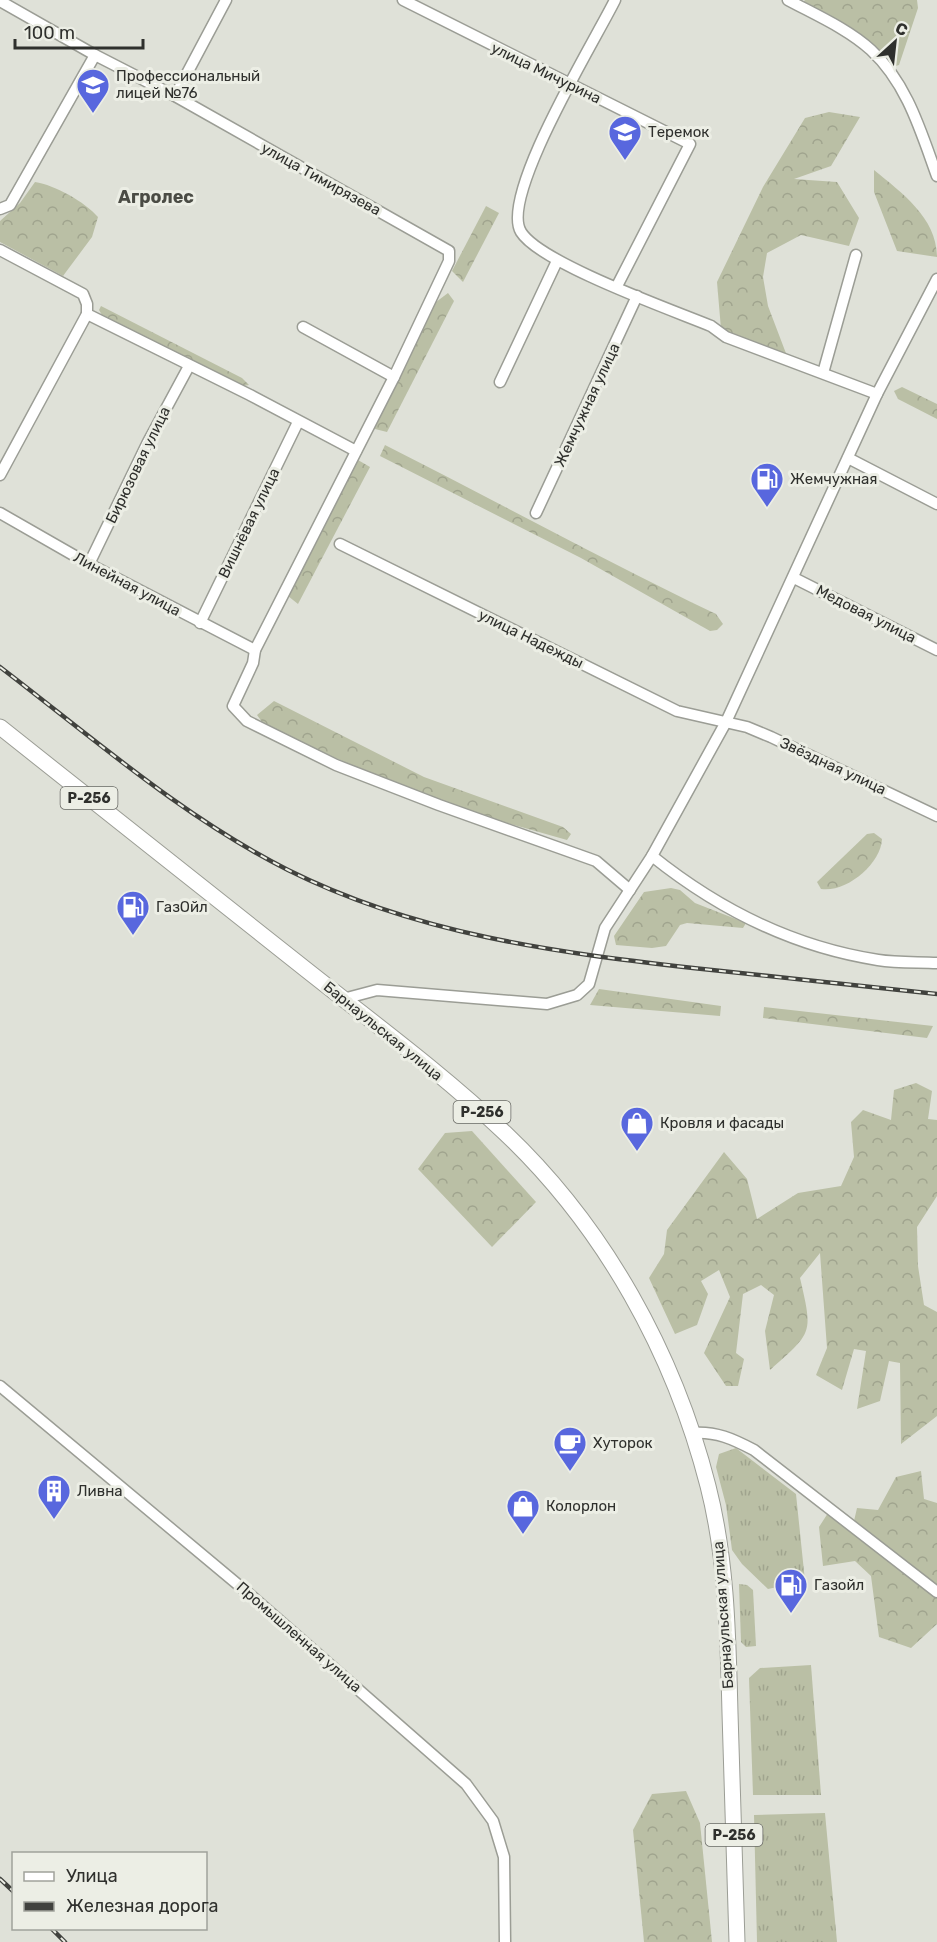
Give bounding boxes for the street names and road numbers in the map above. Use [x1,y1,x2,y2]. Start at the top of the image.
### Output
street label: улица Мичурина [488,39,604,107]
street label: улица Тимирязева [258,139,384,219]
street label: Жемчужная улица [550,340,624,470]
street label: Бирюзовая улица [102,404,174,526]
street label: Вишнёвая улица [215,465,283,581]
street label: Линейная улица [70,548,184,620]
street label: Медовая улица [813,581,919,647]
street label: улица Надежды [475,606,587,672]
street label: Звёздная улица [777,733,889,799]
road number: Р-256 [60,787,118,809]
street label: Барнаульская улица [320,977,446,1085]
road number: Р-256 [454,1101,510,1123]
street label: Барнаульская улица [709,1541,737,1689]
street label: Промышленная улица [233,1578,365,1696]
road number: Р-256 [706,1824,762,1846]

